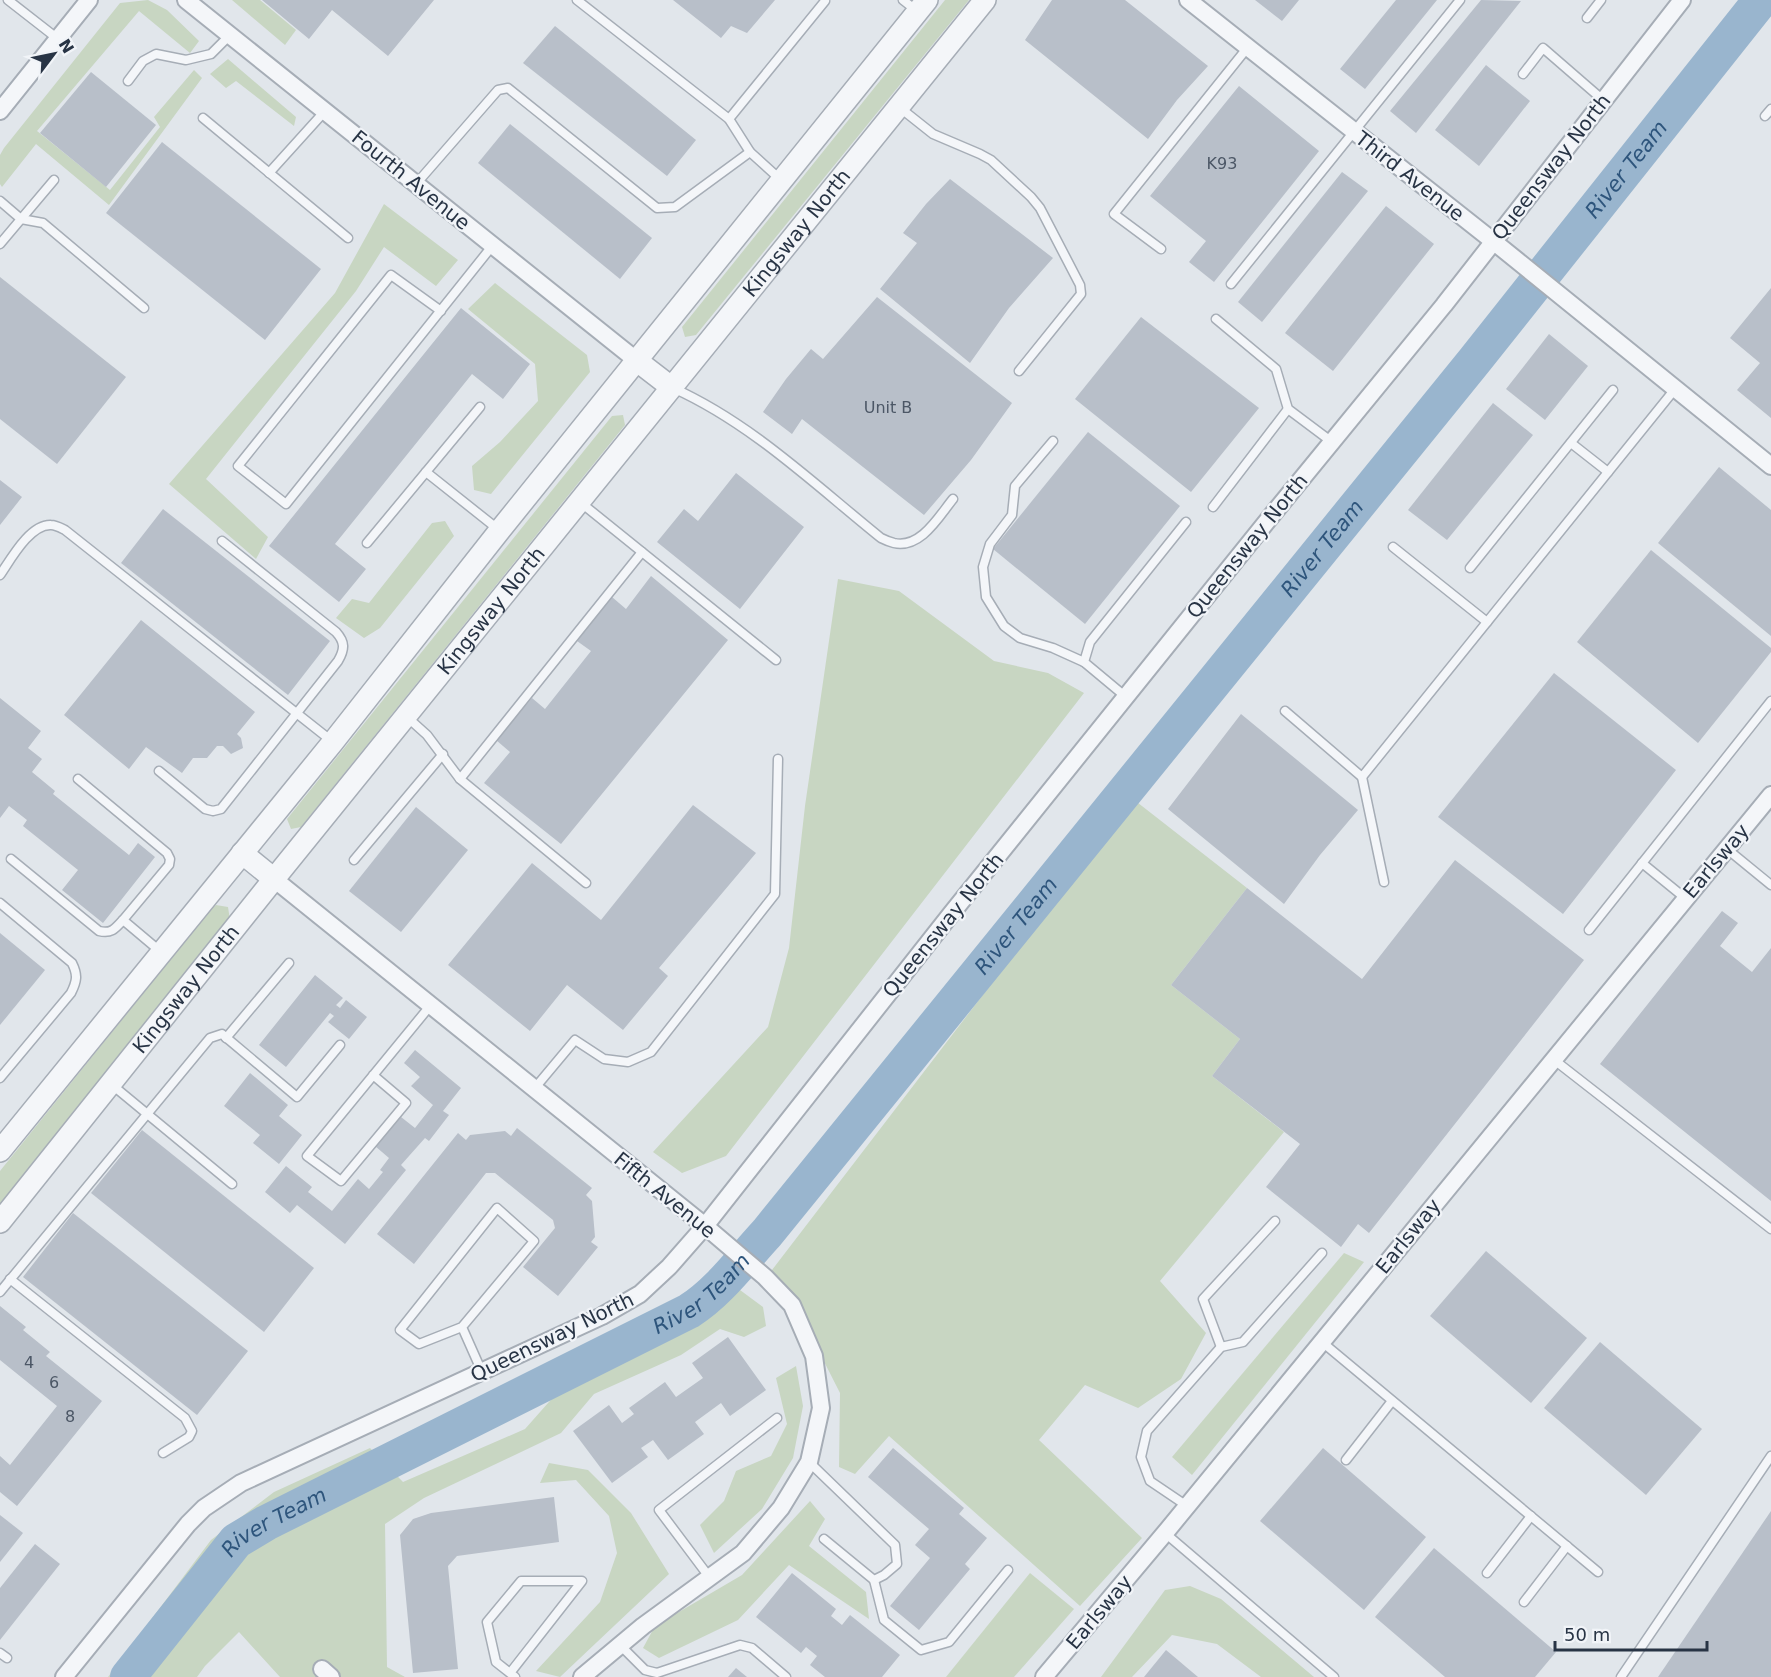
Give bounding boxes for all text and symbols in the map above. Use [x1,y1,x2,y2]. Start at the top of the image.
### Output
north arrow [24,24,84,84]
text: N [55,36,78,57]
street label: Queensway North [1486,89,1616,245]
water label: River Team [1581,116,1672,223]
street label: Fourth Avenue [347,125,475,235]
street label: Third Avenue [1350,125,1469,226]
house number: K93 [1207,154,1237,173]
street label: Kingsway North [738,164,855,302]
house number: Unit B [864,398,912,417]
street label: Queensway North [1181,469,1313,623]
water label: River Team [1276,495,1369,602]
street label: Kingsway North [432,542,550,679]
street label: Earlsway [1678,819,1754,903]
street label: Queensway North [877,848,1009,1002]
water label: River Team [970,873,1063,979]
street label: Kingsway North [128,920,244,1058]
street label: Fifth Avenue [609,1147,721,1243]
street label: Earlsway [1370,1194,1446,1278]
water label: River Team [649,1249,755,1339]
street label: Queensway North [466,1287,638,1387]
house number: 4 [24,1353,34,1372]
house number: 6 [49,1373,59,1392]
house number: 8 [65,1407,75,1426]
water label: River Team [216,1483,331,1561]
street label: Earlsway [1061,1570,1137,1654]
scale bar [1555,1614,1706,1652]
text: 50 m [1564,1624,1610,1645]

